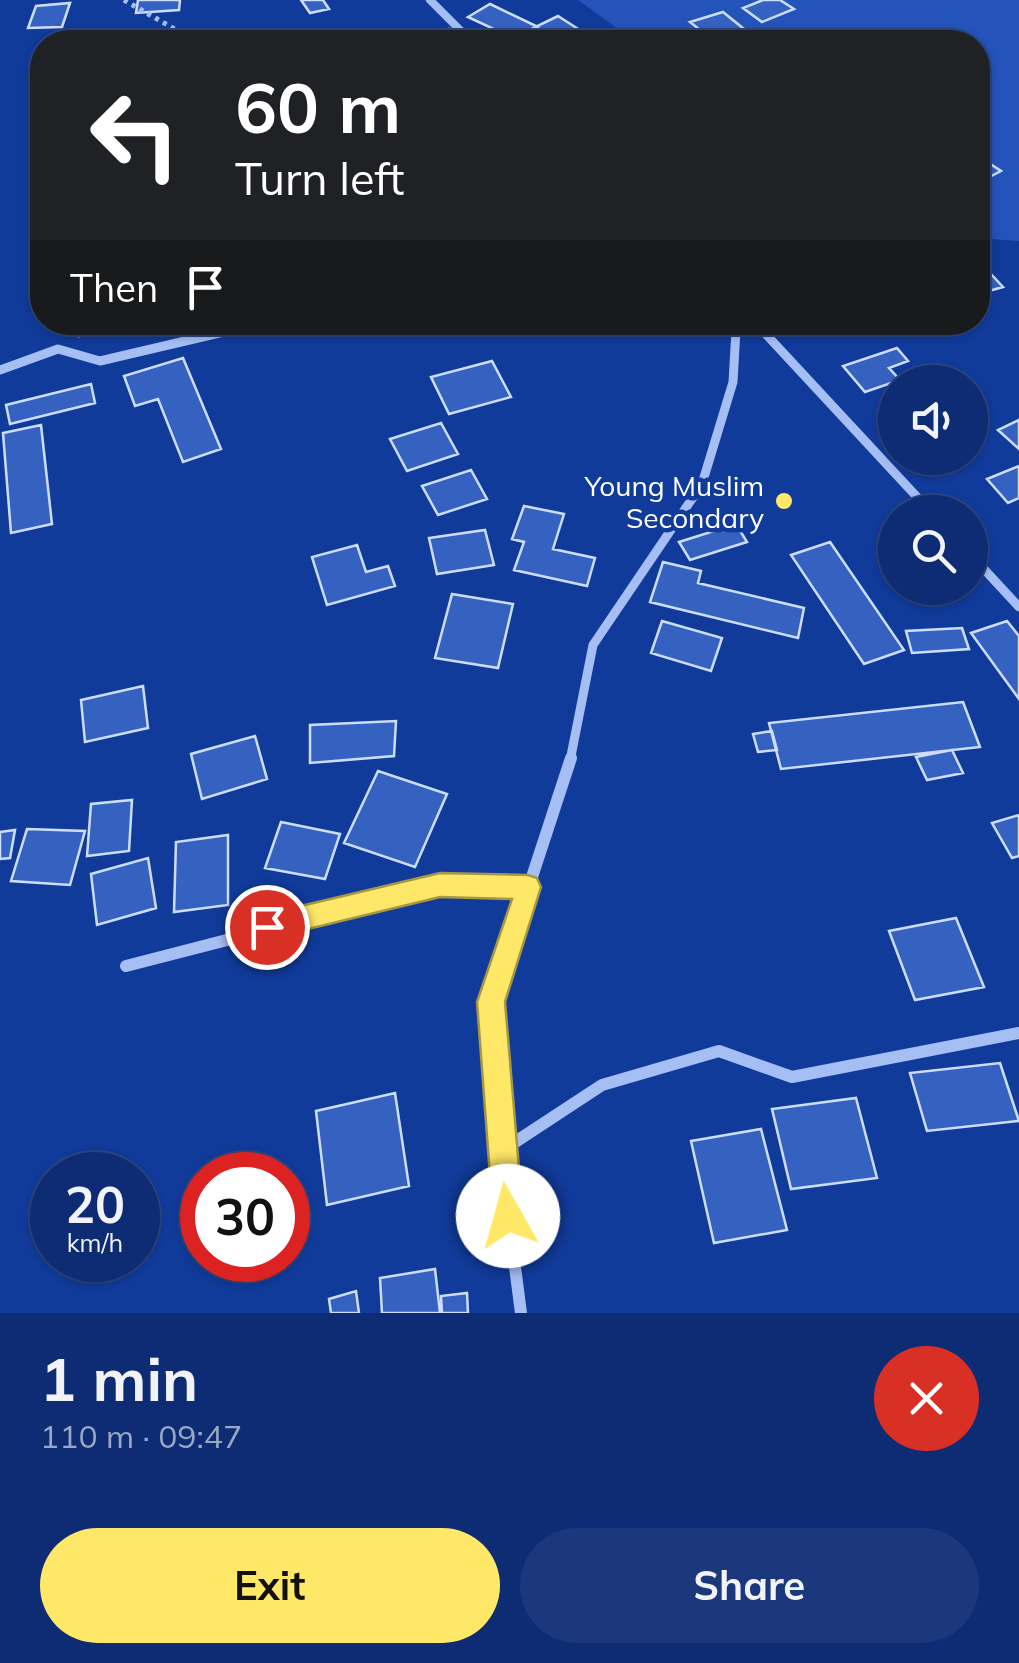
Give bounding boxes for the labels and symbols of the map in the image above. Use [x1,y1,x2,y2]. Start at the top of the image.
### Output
place label: Young Muslim Secondary [583,468,764,535]
marker: Young Muslim Secondary [773,490,795,512]
pin [225,885,310,970]
speed limit sign: 30 [180,1152,310,1282]
position arrow [456,1164,560,1268]

